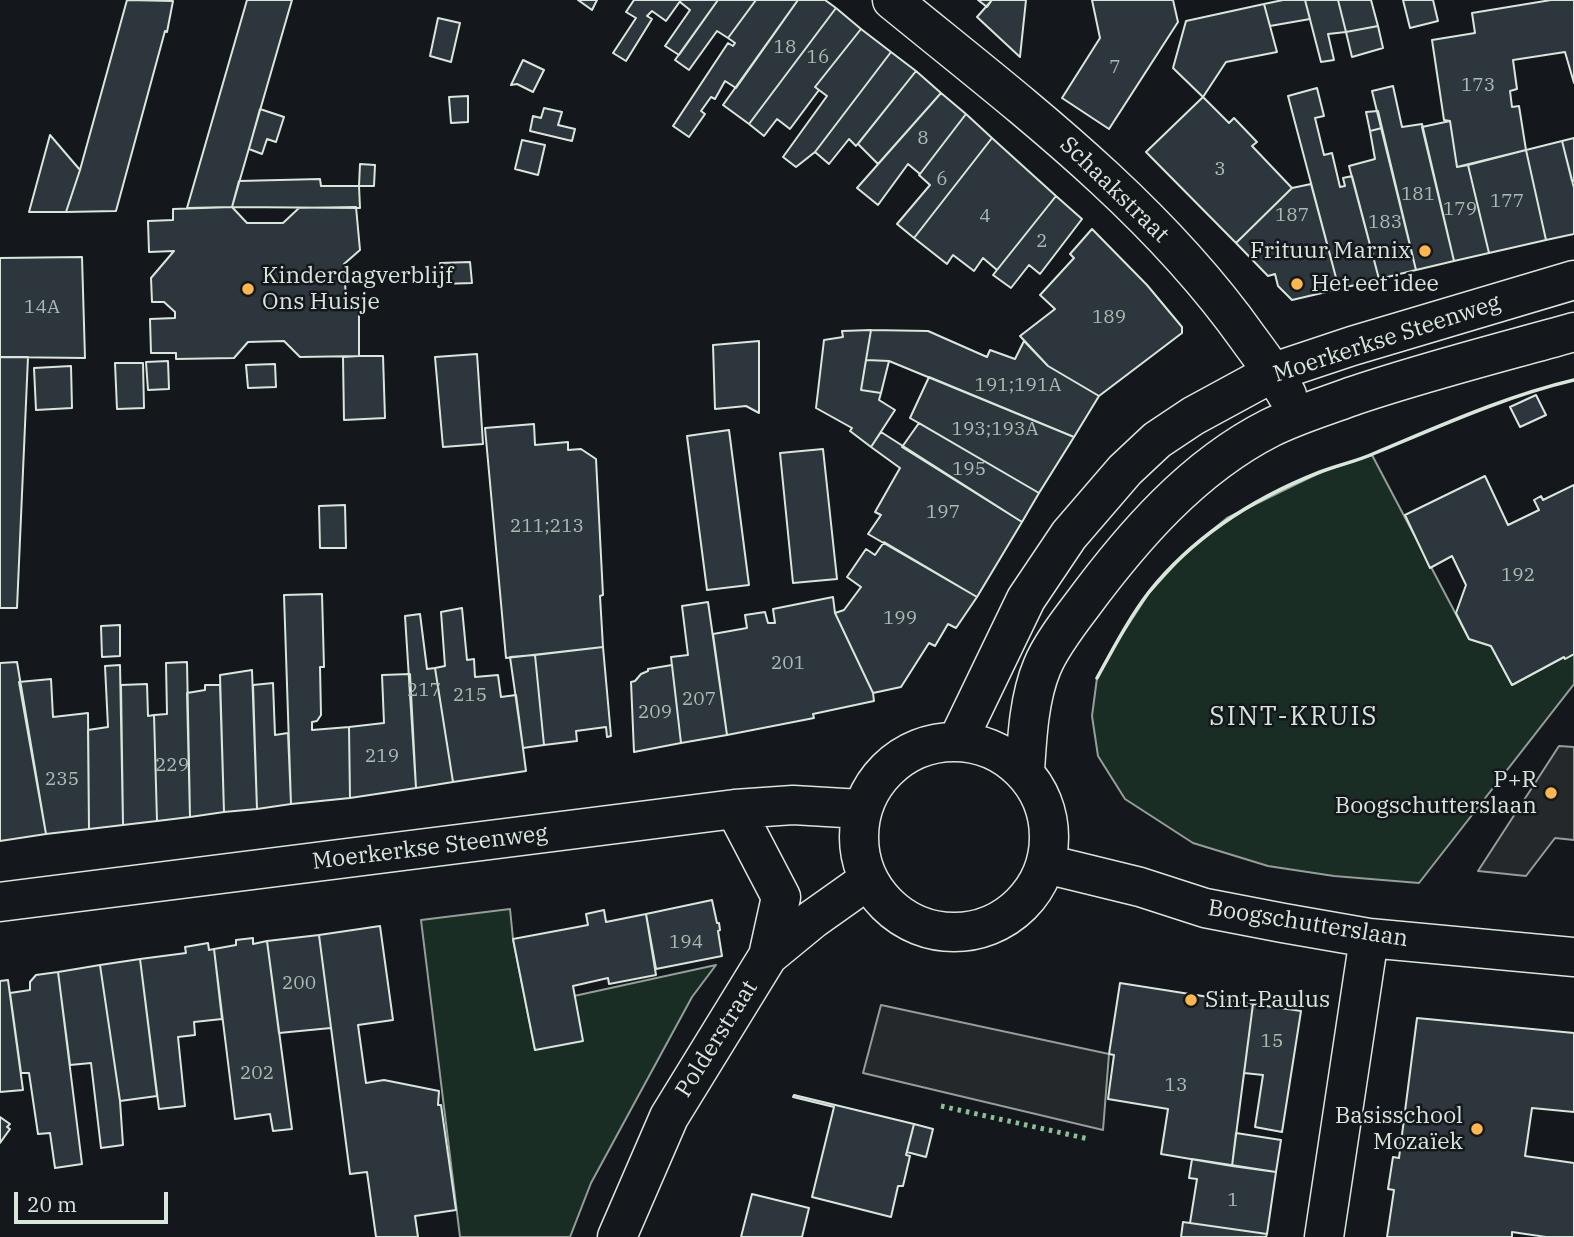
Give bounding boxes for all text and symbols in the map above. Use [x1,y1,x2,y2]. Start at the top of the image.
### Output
house number: 18 [774,37,796,59]
house number: 16 [807,47,829,69]
house number: 7 [1109,57,1121,79]
house number: 173 [1461,75,1495,97]
house number: 8 [917,128,929,150]
street label: Schaakstraat [1054,131,1174,249]
house number: 3 [1214,159,1226,181]
house number: 6 [936,169,948,191]
house number: 181 [1401,184,1435,206]
house number: 177 [1490,191,1524,213]
house number: 179 [1443,199,1477,221]
house number: 187 [1275,205,1309,227]
house number: 4 [979,206,991,228]
house number: 183 [1368,212,1402,234]
house number: 2 [1036,231,1048,253]
place label: Frituur Marnix [1250,237,1411,265]
marker: Frituur Marnix [1417,243,1433,259]
place label: Kinderdagverblijf Ons Huisje [262,262,453,316]
place label: Het eet idee [1311,270,1439,298]
marker: Het eet idee [1289,276,1305,292]
marker: Kinderdagverblijf Ons Huisje [240,281,256,297]
street label: Moerkerkse Steenweg [1270,289,1504,389]
house number: 14A [24,297,60,319]
house number: 189 [1092,307,1126,329]
house number: 191;191A [975,375,1061,397]
house number: 193;193A [952,419,1038,441]
house number: 195 [952,459,986,481]
house number: 197 [926,502,960,524]
house number: 211;213 [510,516,584,538]
house number: 192 [1501,565,1535,587]
house number: 199 [883,608,917,630]
house number: 201 [771,653,805,675]
house number: 217 [407,680,441,702]
house number: 215 [453,685,487,707]
house number: 207 [682,689,716,711]
district label: SINT-KRUIS [1211,701,1377,733]
house number: 209 [638,702,672,724]
house number: 219 [365,746,399,768]
house number: 229 [155,755,189,777]
place label: P+R Boogschutterslaan [1335,766,1537,820]
house number: 235 [45,769,79,791]
marker: P+R Boogschutterslaan [1543,785,1559,801]
street label: Moerkerkse Steenweg [311,820,549,876]
street label: Boogschutterslaan [1206,895,1410,953]
house number: 194 [669,932,703,954]
house number: 200 [282,973,316,995]
street label: Polderstraat [670,975,764,1103]
place label: Sint-Paulus [1205,986,1330,1014]
marker: Sint-Paulus [1183,992,1199,1008]
house number: 15 [1261,1031,1283,1053]
house number: 202 [240,1063,274,1085]
house number: 13 [1165,1075,1187,1097]
place label: Basisschool Mozaïek [1335,1102,1463,1156]
marker: Basisschool Mozaïek [1469,1121,1485,1137]
scale bar [18,1178,172,1222]
text: 20 m [27,1190,77,1218]
house number: 1 [1227,1190,1239,1212]

